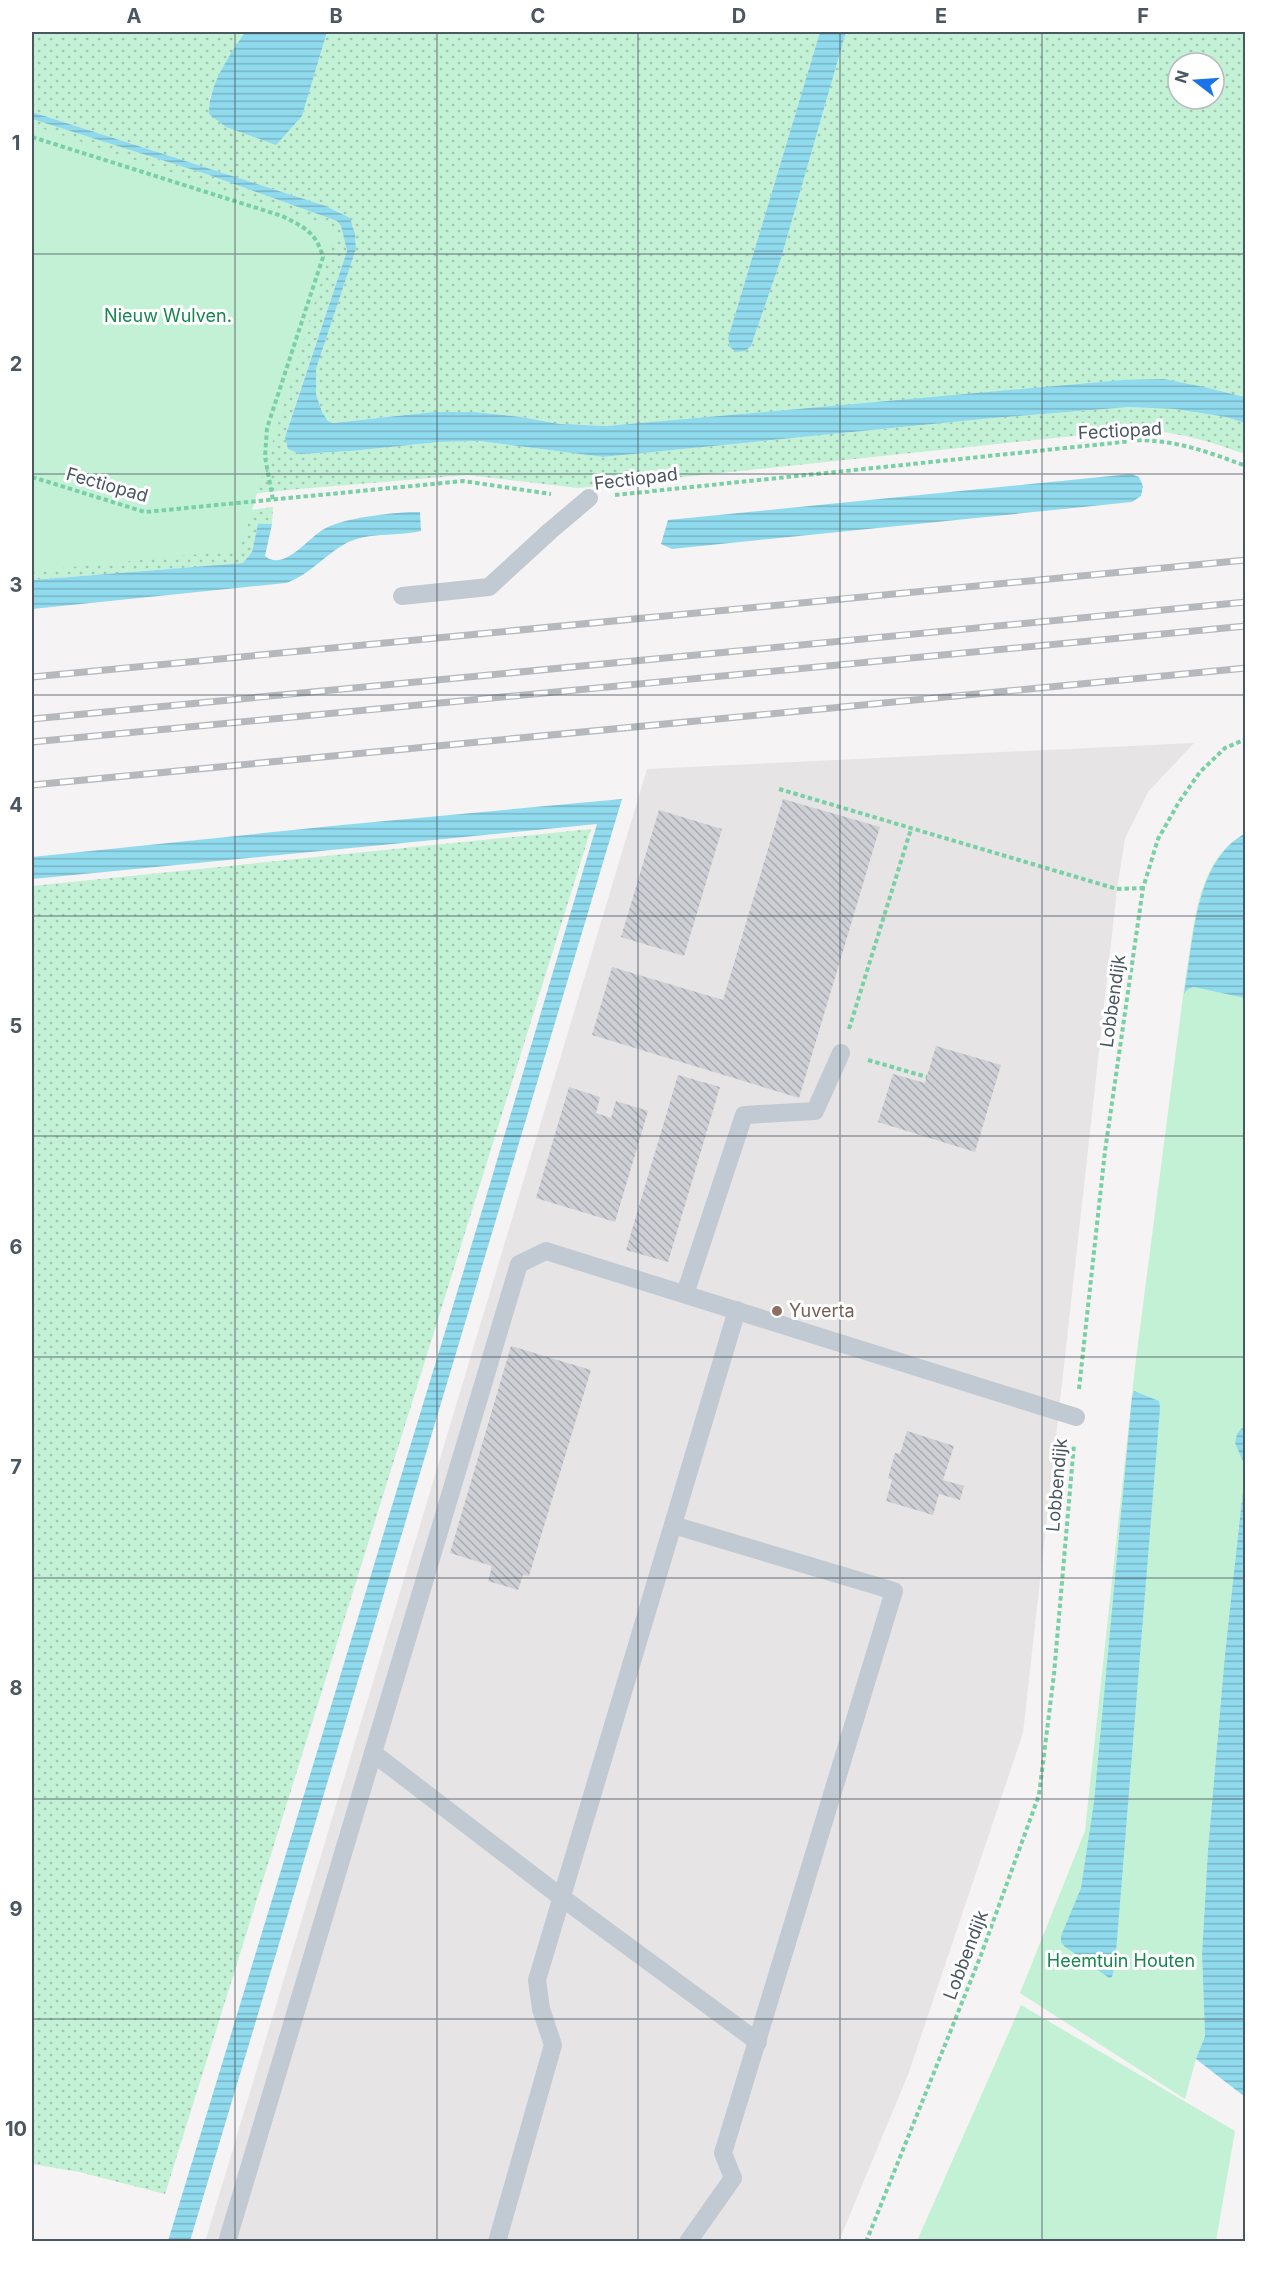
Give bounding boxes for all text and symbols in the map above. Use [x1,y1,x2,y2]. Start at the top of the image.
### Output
text: A [127,4,142,28]
text: B [329,4,343,28]
text: C [531,4,545,28]
text: D [732,4,746,28]
text: E [935,4,947,28]
text: F [1137,4,1149,28]
north arrow [1166,51,1226,111]
text: N [1170,68,1193,85]
text: 1 [12,131,20,155]
park label: Nieuw Wulven. [104,305,232,326]
text: 2 [10,352,22,376]
street label: Fectiopad [1077,418,1162,443]
street label: Fectiopad [64,463,150,506]
street label: Fectiopad [593,463,679,494]
text: 3 [10,573,22,597]
text: 4 [9,793,23,817]
street label: Lobbendijk [1096,953,1129,1049]
text: 5 [10,1014,22,1038]
text: 6 [10,1235,23,1259]
place label: Yuverta [789,1300,855,1321]
marker: Yuverta [770,1304,784,1318]
street label: Lobbendijk [1042,1437,1071,1533]
text: 7 [10,1455,22,1479]
text: 8 [9,1676,23,1700]
text: 9 [10,1897,23,1921]
street label: Lobbendijk [939,1907,992,2002]
park label: Heemtuin Houten [1047,1950,1195,1971]
text: 10 [5,2117,27,2141]

